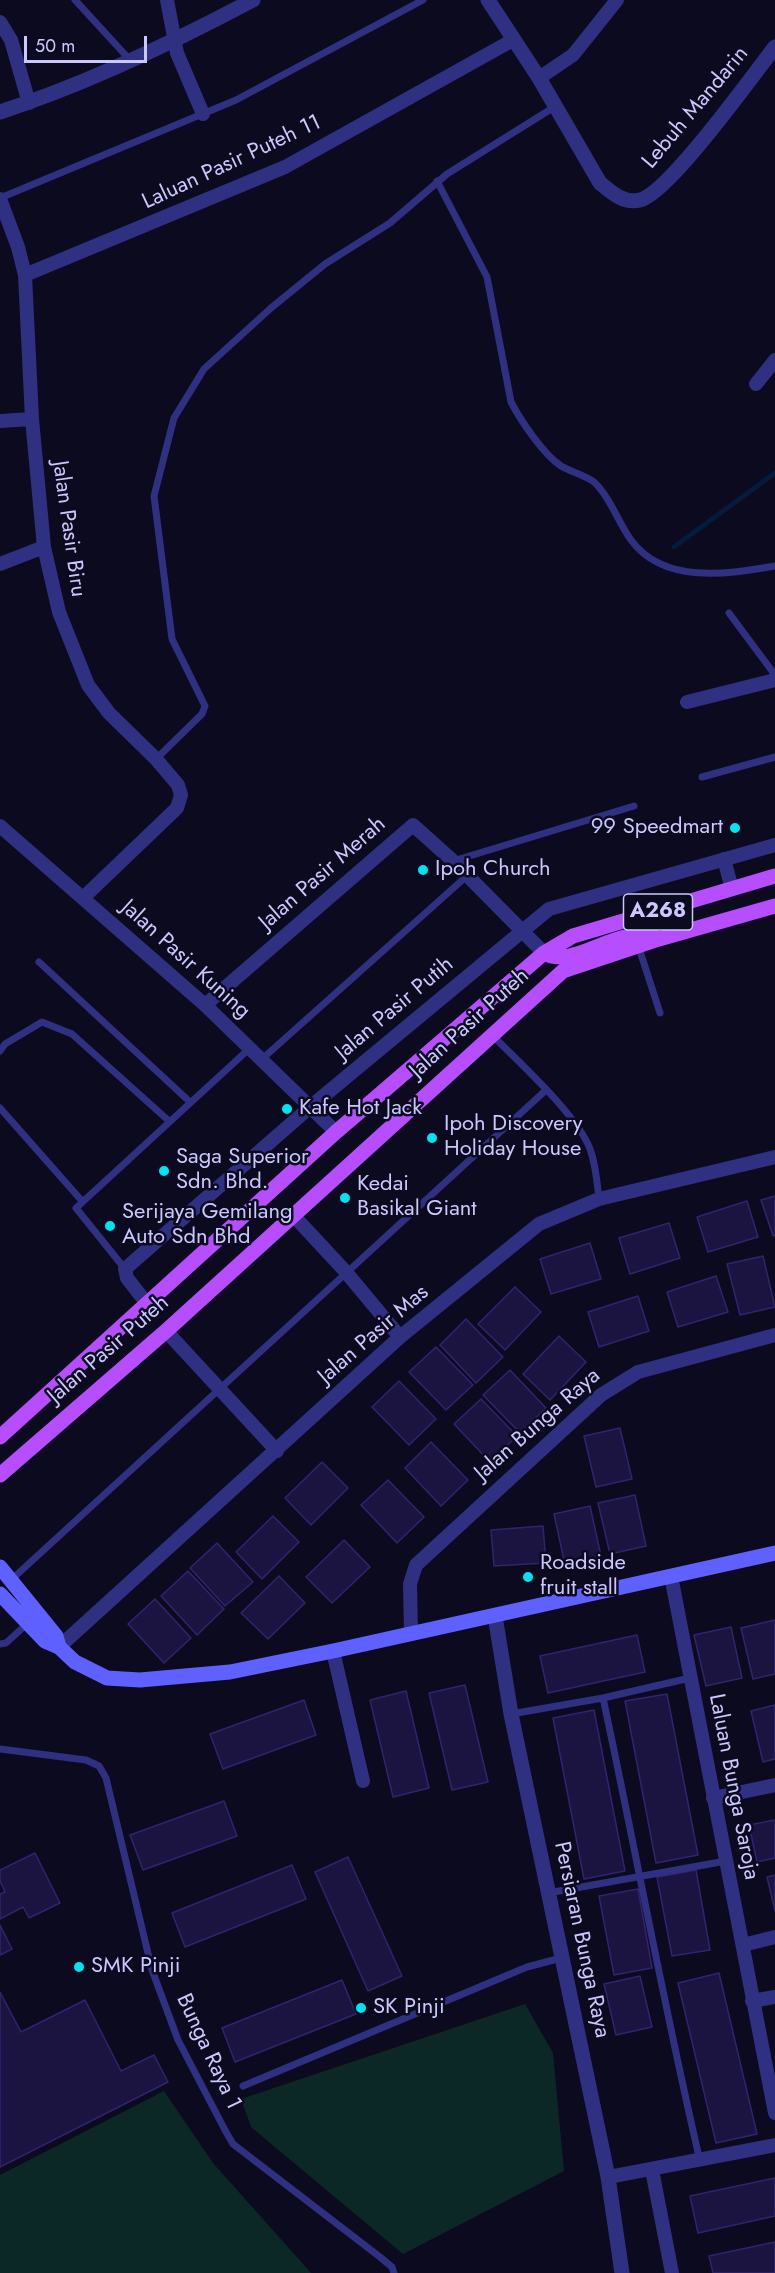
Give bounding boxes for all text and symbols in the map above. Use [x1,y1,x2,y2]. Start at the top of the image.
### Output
scale bar [27,24,150,62]
text: 50 m [35,33,75,59]
street label: Lebuh Mandarin [637,42,755,174]
street label: Laluan Pasir Puteh 11 [138,110,326,216]
street label: Jalan Pasir Biru [45,459,91,599]
street label: Jalan Pasir Merah [254,812,392,936]
place label: 99 Speedmart [591,815,723,841]
marker: 99 Speedmart [728,821,742,835]
place label: Ipoh Church [435,857,551,883]
marker: Ipoh Church [416,863,430,877]
road number: A268 [624,894,692,930]
street label: Jalan Pasir Kuning [115,895,255,1025]
street label: Jalan Pasir Putih [331,952,459,1066]
street label: Jalan Pasir Puteh [405,963,535,1085]
place label: Kafe Hot Jack [299,1096,422,1122]
marker: Kafe Hot Jack [280,1102,294,1116]
place label: Ipoh Discovery Holiday House [444,1112,582,1164]
marker: Ipoh Discovery Holiday House [425,1131,439,1145]
place label: Saga Superior Sdn. Bhd. [176,1145,309,1196]
marker: Saga Superior Sdn. Bhd. [157,1164,171,1178]
place label: Kedai Basikal Giant [357,1172,477,1224]
marker: Kedai Basikal Giant [338,1191,352,1205]
place label: Serijaya Gemilang Auto Sdn Bhd [122,1200,292,1252]
marker: Serijaya Gemilang Auto Sdn Bhd [103,1219,117,1233]
street label: Jalan Pasir Mas [313,1280,435,1390]
street label: Jalan Pasir Puteh [43,1290,175,1410]
street label: Jalan Bunga Raya [470,1363,606,1487]
place label: Roadside fruit stall [540,1551,626,1603]
marker: Roadside fruit stall [521,1570,535,1584]
street label: Laluan Bunga Saroja [702,1692,764,1882]
street label: Persiaran Bunga Raya [547,1840,615,2040]
place label: SMK Pinji [91,1954,180,1980]
marker: SMK Pinji [72,1960,86,1974]
street label: Bunga Raya 1 [170,1990,246,2114]
place label: SK Pinji [373,1995,445,2021]
marker: SK Pinji [354,2001,368,2015]

